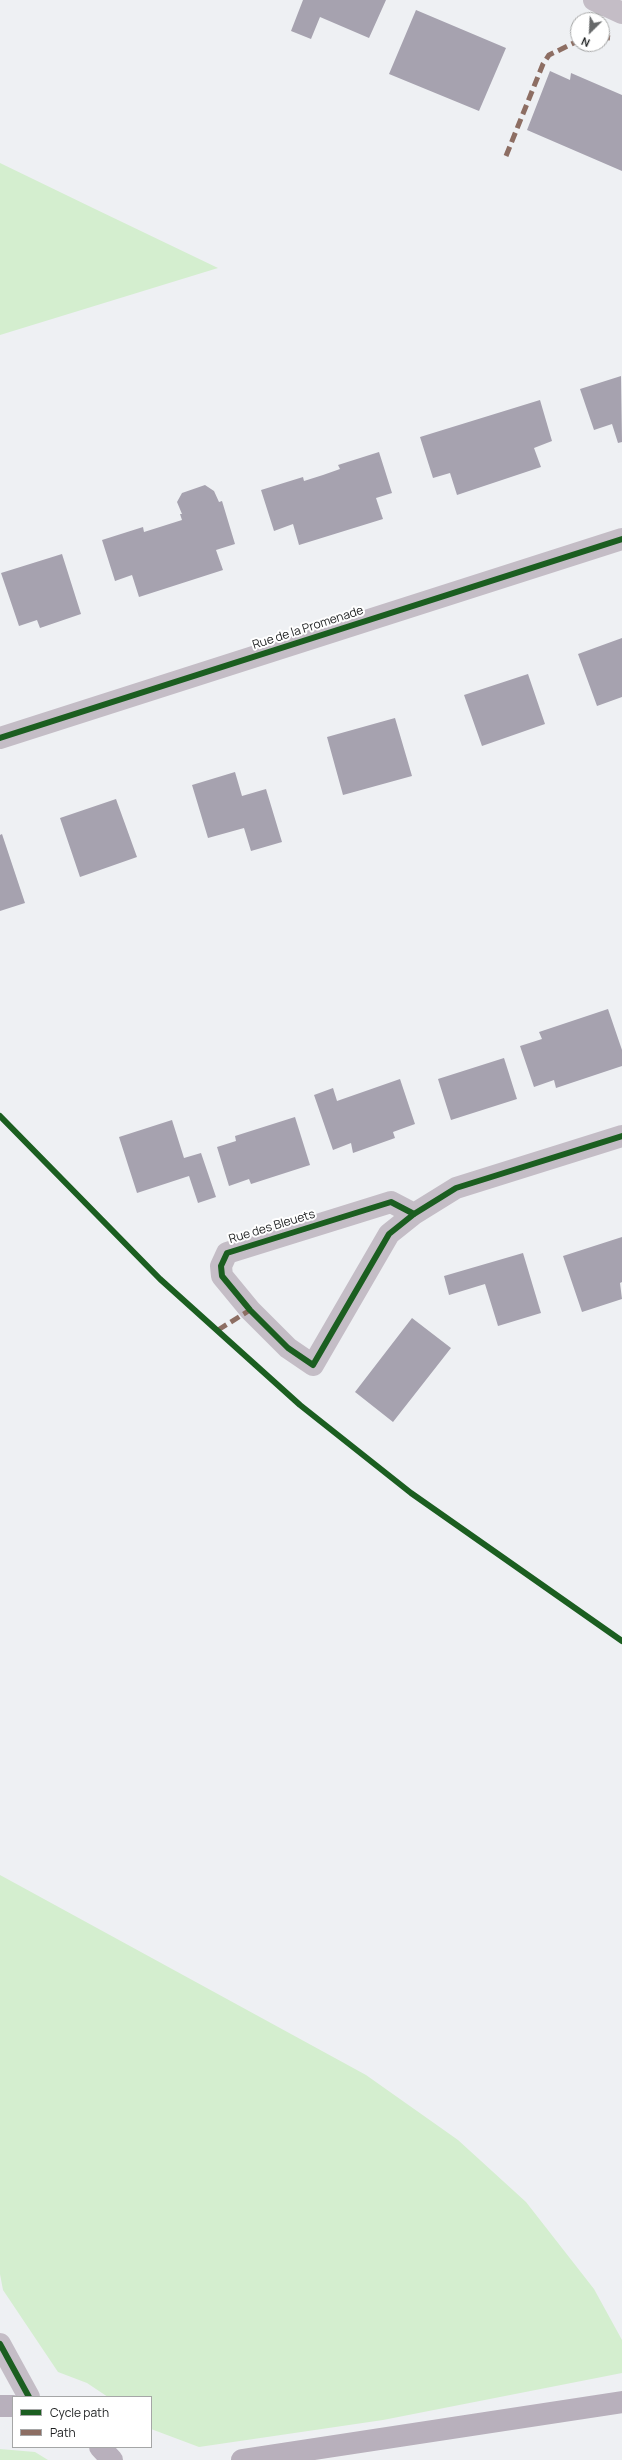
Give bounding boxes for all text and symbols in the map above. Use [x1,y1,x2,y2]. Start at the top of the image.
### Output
north arrow [570,12,610,52]
text: N [579,34,592,51]
street label: Rue de la Promenade [251,603,365,653]
street label: Rue des Bleuets [227,1207,317,1247]
legend [12,2396,152,2448]
text: Cycle path [50,2404,109,2421]
text: Path [50,2424,76,2441]

